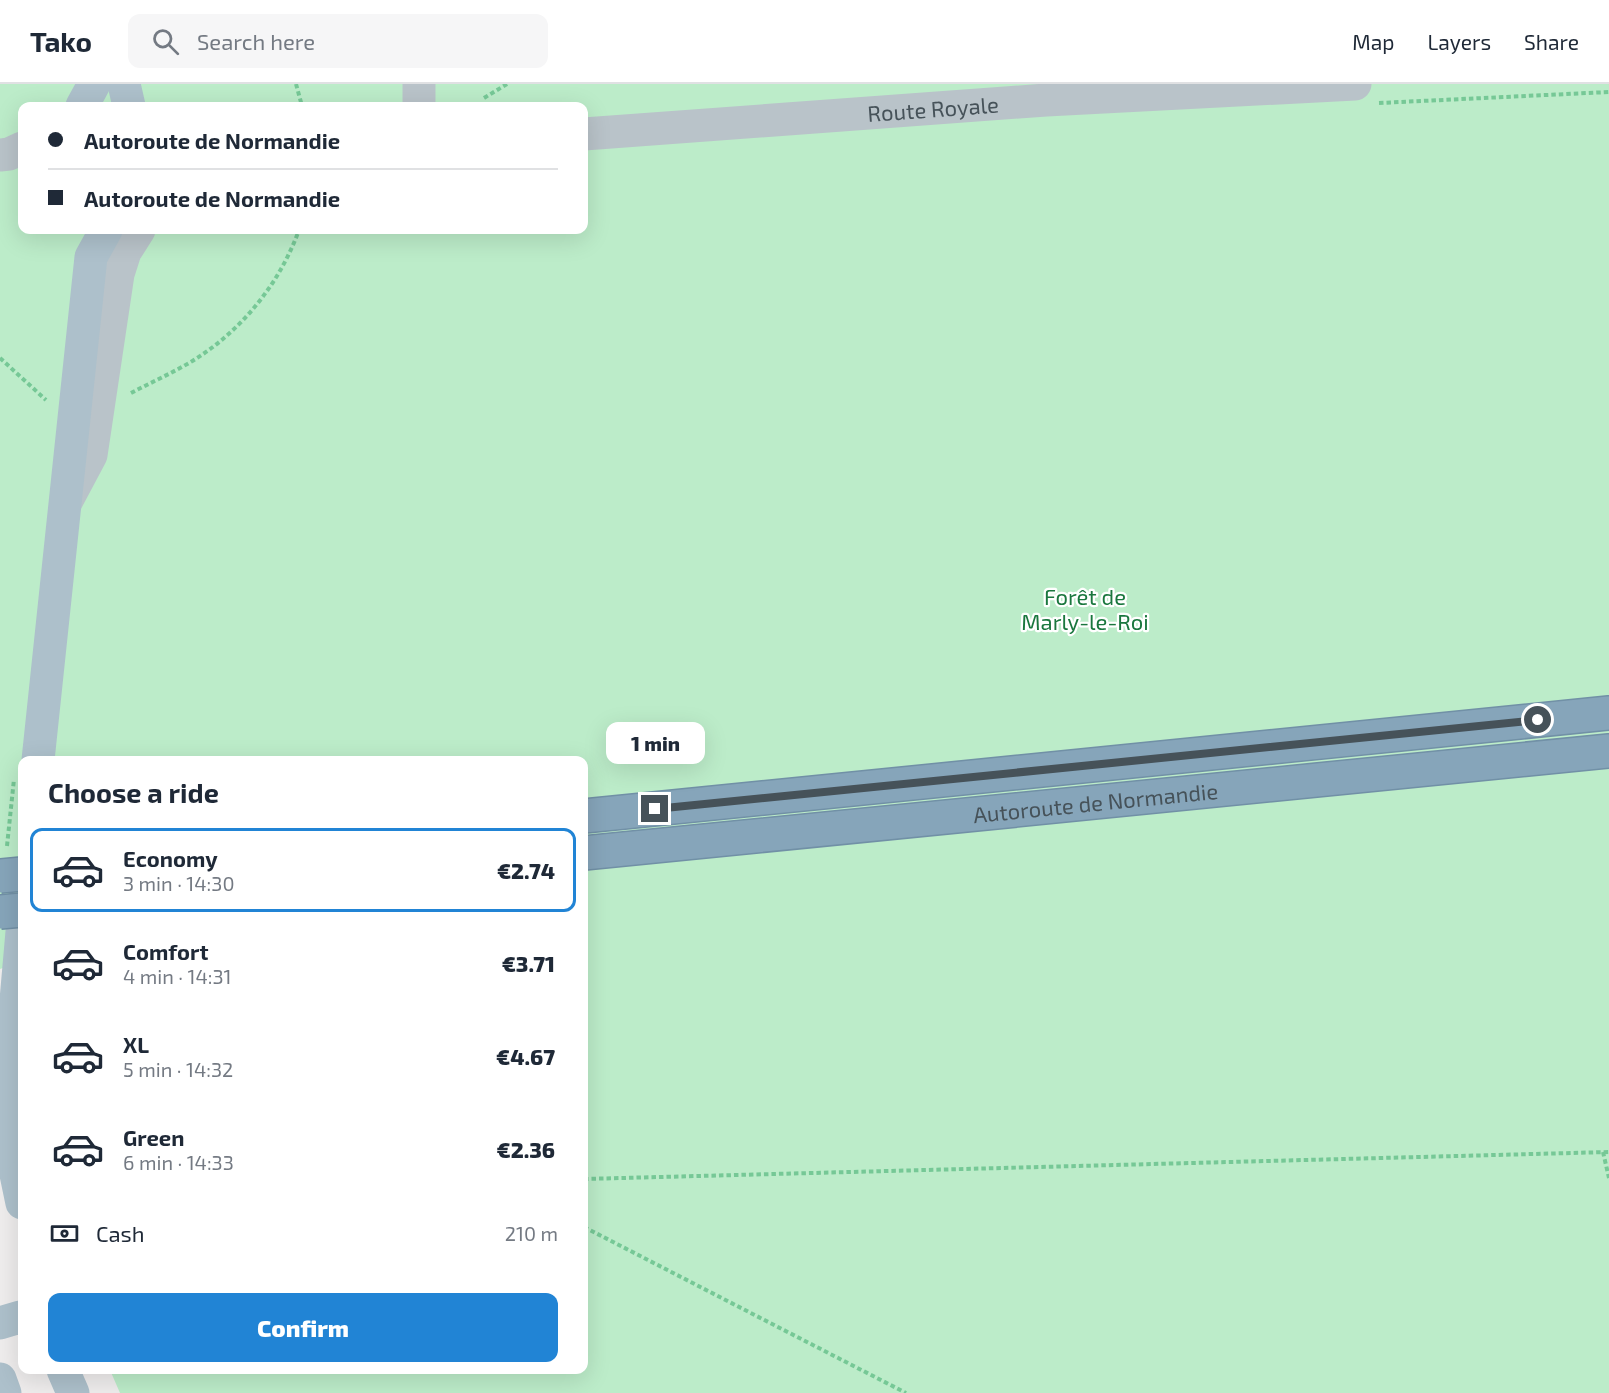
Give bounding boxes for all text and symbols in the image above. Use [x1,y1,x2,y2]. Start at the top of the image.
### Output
search box [128,14,548,68]
text: Tako [30,24,92,58]
icon: search [149,25,182,58]
text: Search here [197,28,315,54]
text: Map [1352,29,1394,54]
text: Layers [1427,29,1491,54]
text: Share [1524,29,1579,54]
street label: Route Royale [867,91,1000,126]
text: Autoroute de Normandie [84,127,340,153]
text: Autoroute de Normandie [84,185,340,211]
park label: Forêt de Marly-le-Roi [1021,583,1149,634]
route start [1524,706,1551,733]
callout: 1 min [606,722,704,764]
text: 1 min [631,731,680,755]
text: Choose a ride [48,776,219,808]
street label: Autoroute de Normandie [972,777,1219,827]
route end [641,795,668,822]
icon: car [51,843,105,897]
text: Economy [123,845,218,871]
text: €2.74 [497,857,555,883]
text: 3 min · 14:30 [123,871,234,895]
icon: car [51,936,105,990]
text: Comfort [123,938,208,964]
text: €3.71 [502,950,555,976]
text: 4 min · 14:31 [123,964,232,988]
icon: car [51,1029,105,1083]
text: XL [123,1031,149,1057]
text: €4.67 [496,1043,555,1069]
text: 5 min · 14:32 [123,1057,233,1081]
icon: car [51,1122,105,1176]
text: Green [123,1124,185,1150]
text: €2.36 [497,1136,555,1162]
text: 6 min · 14:33 [123,1150,234,1174]
icon: cash [48,1217,81,1250]
text: Cash [96,1220,145,1246]
text: 210 m [505,1221,558,1245]
button: Confirm [48,1293,558,1362]

